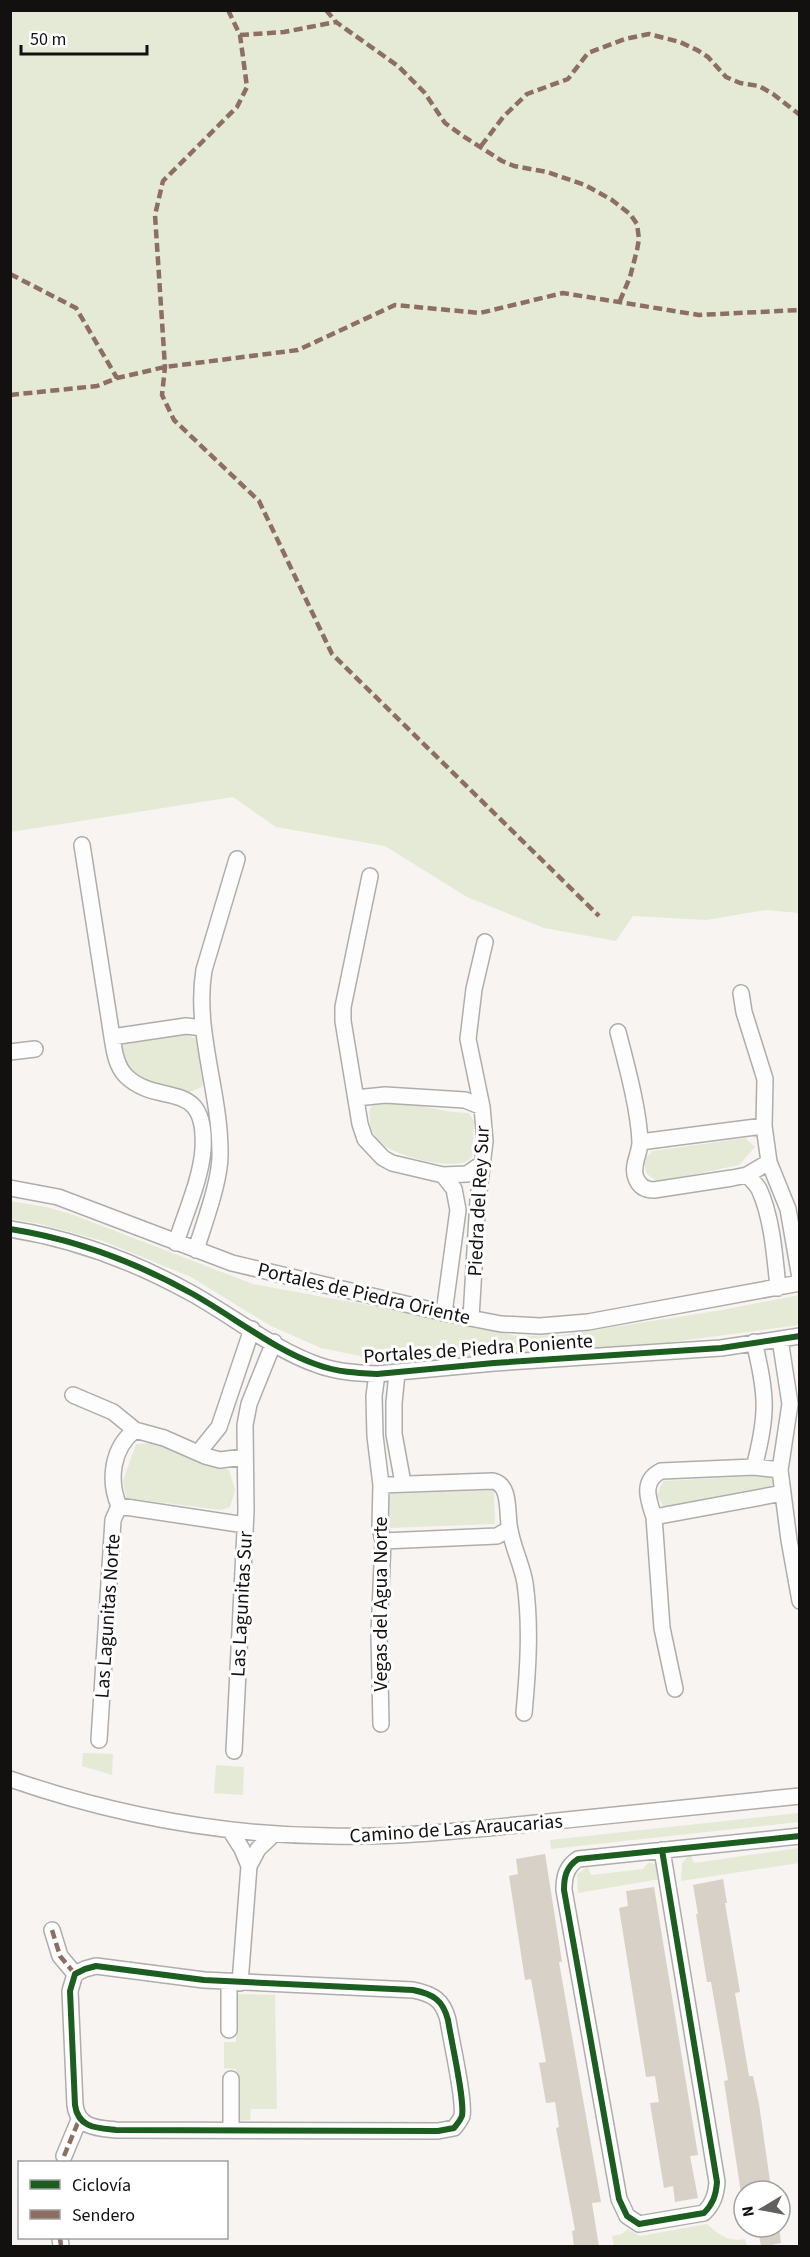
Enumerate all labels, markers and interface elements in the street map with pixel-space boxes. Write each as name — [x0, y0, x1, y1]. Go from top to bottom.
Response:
scale bar — [21, 18, 147, 56]
text: 50 m — [30, 27, 66, 52]
street label: Piedra del Rey Sur — [461, 1125, 497, 1277]
street label: Portales de Piedra Oriente — [255, 1256, 473, 1332]
street label: Portales de Piedra Poniente — [362, 1327, 594, 1371]
street label: Vegas del Agua Norte — [367, 1516, 395, 1692]
street label: Las Lagunitas Sur — [224, 1530, 260, 1678]
street label: Las Lagunitas Norte — [88, 1533, 128, 1699]
street label: Camino de Las Araucarias — [349, 1808, 564, 1850]
legend — [18, 2161, 228, 2239]
text: Ciclovía — [72, 2173, 131, 2198]
north arrow — [732, 2179, 792, 2239]
text: Sendero — [72, 2203, 135, 2228]
text: N — [736, 2204, 760, 2219]

